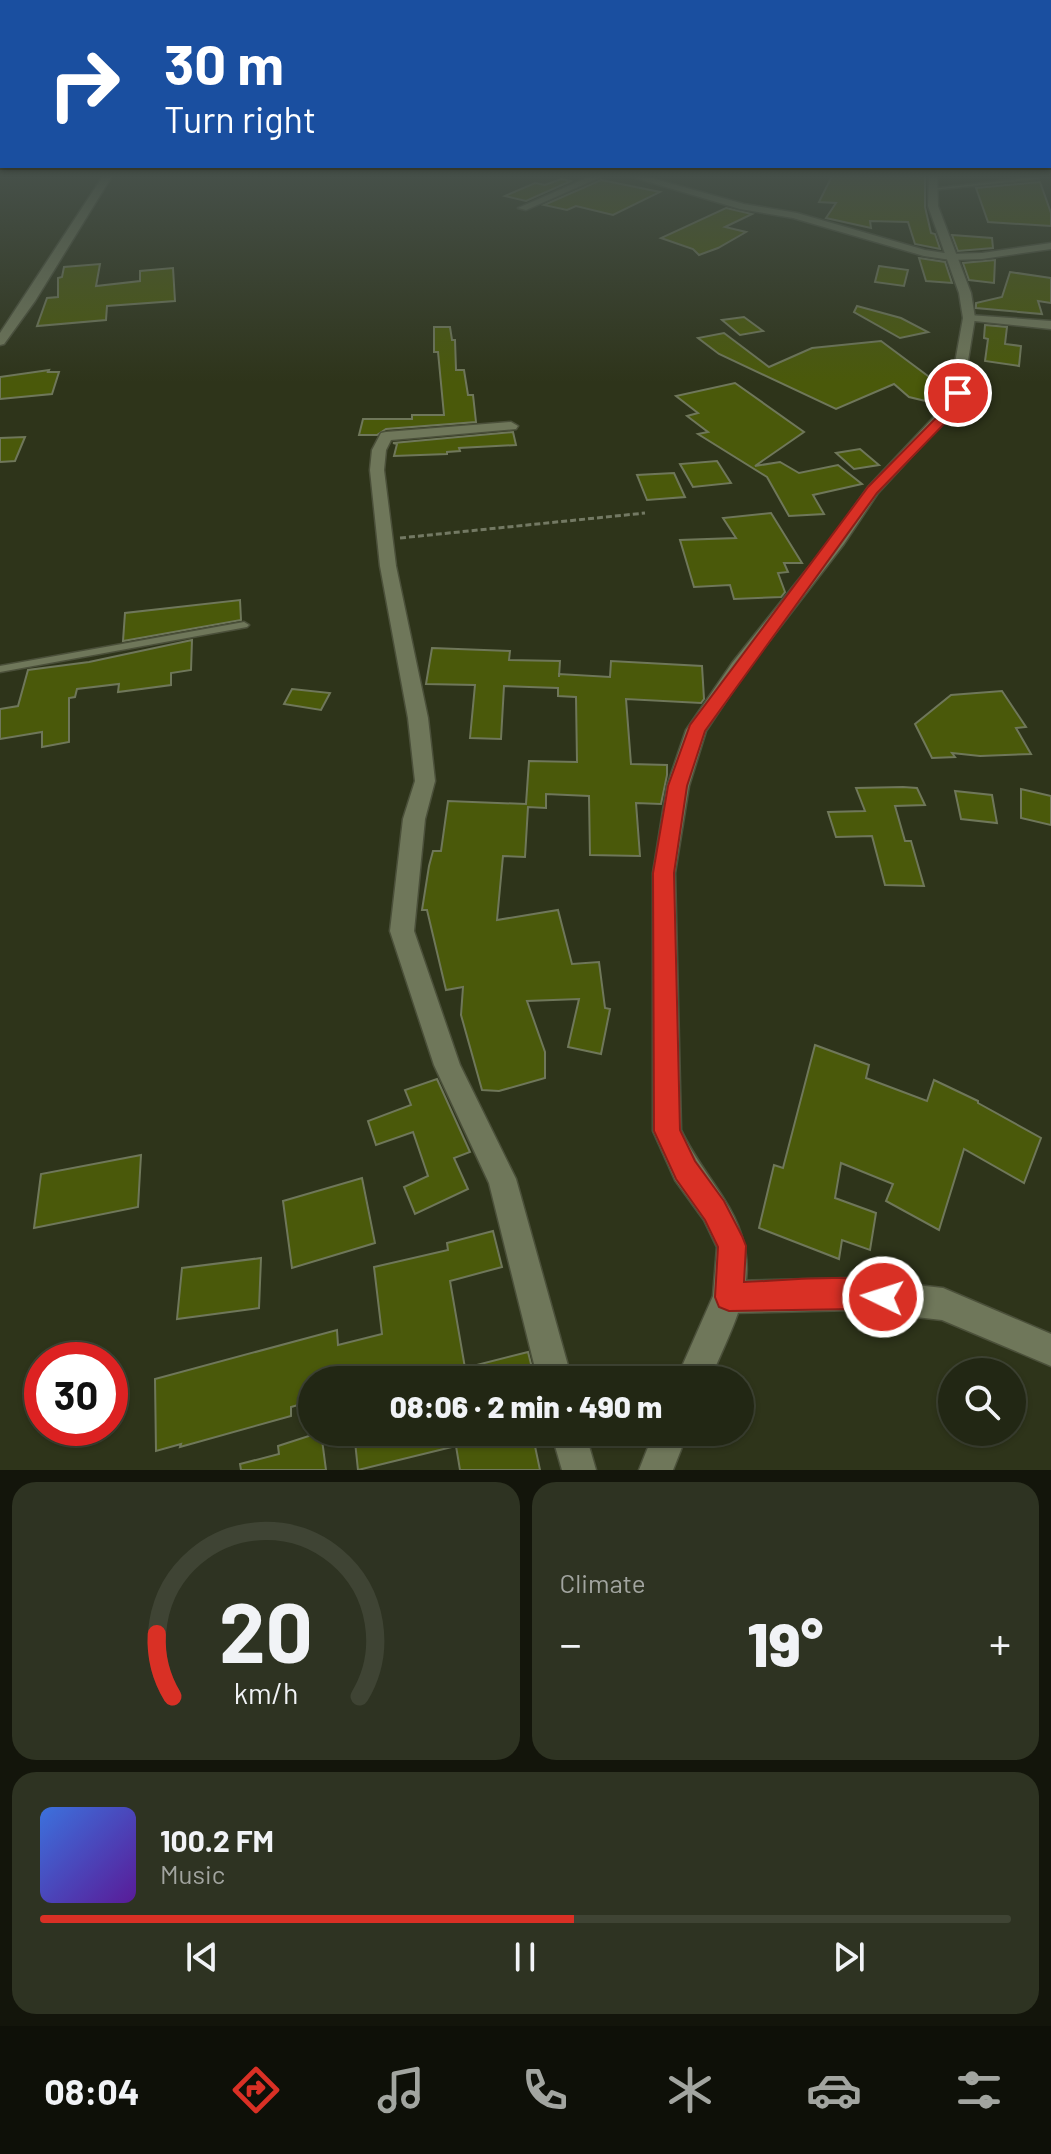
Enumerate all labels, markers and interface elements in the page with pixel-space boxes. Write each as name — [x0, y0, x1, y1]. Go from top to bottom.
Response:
text: 30 m — [164, 29, 284, 96]
icon: right — [32, 32, 136, 136]
text: Turn right — [164, 97, 316, 140]
pin — [924, 359, 992, 427]
icon: arrive — [936, 371, 980, 415]
position arrow — [841, 1255, 925, 1339]
speed limit sign: 30 — [24, 1342, 128, 1446]
map controls — [938, 1358, 1026, 1446]
button: search — [938, 1358, 1026, 1446]
text: 08:06 · 2 min · 490 m — [390, 1388, 662, 1424]
text: Climate — [560, 1567, 646, 1598]
text: 20 — [219, 1580, 313, 1680]
text: 19° — [747, 1607, 823, 1679]
text: − — [560, 1616, 582, 1669]
text: + — [989, 1616, 1011, 1669]
text: km/h — [233, 1675, 298, 1710]
text: 100.2 FM — [160, 1822, 274, 1858]
text: Music — [160, 1858, 225, 1889]
icon: previous — [180, 1935, 224, 1979]
icon: pause — [503, 1935, 547, 1979]
icon: next — [827, 1935, 871, 1979]
icon: directions — [228, 2062, 284, 2118]
icon: music — [373, 2062, 429, 2118]
icon: phone — [517, 2062, 573, 2118]
icon: climate — [662, 2062, 718, 2118]
icon: car — [806, 2062, 862, 2118]
icon: filters — [951, 2062, 1007, 2118]
text: 08:04 — [44, 2069, 140, 2112]

